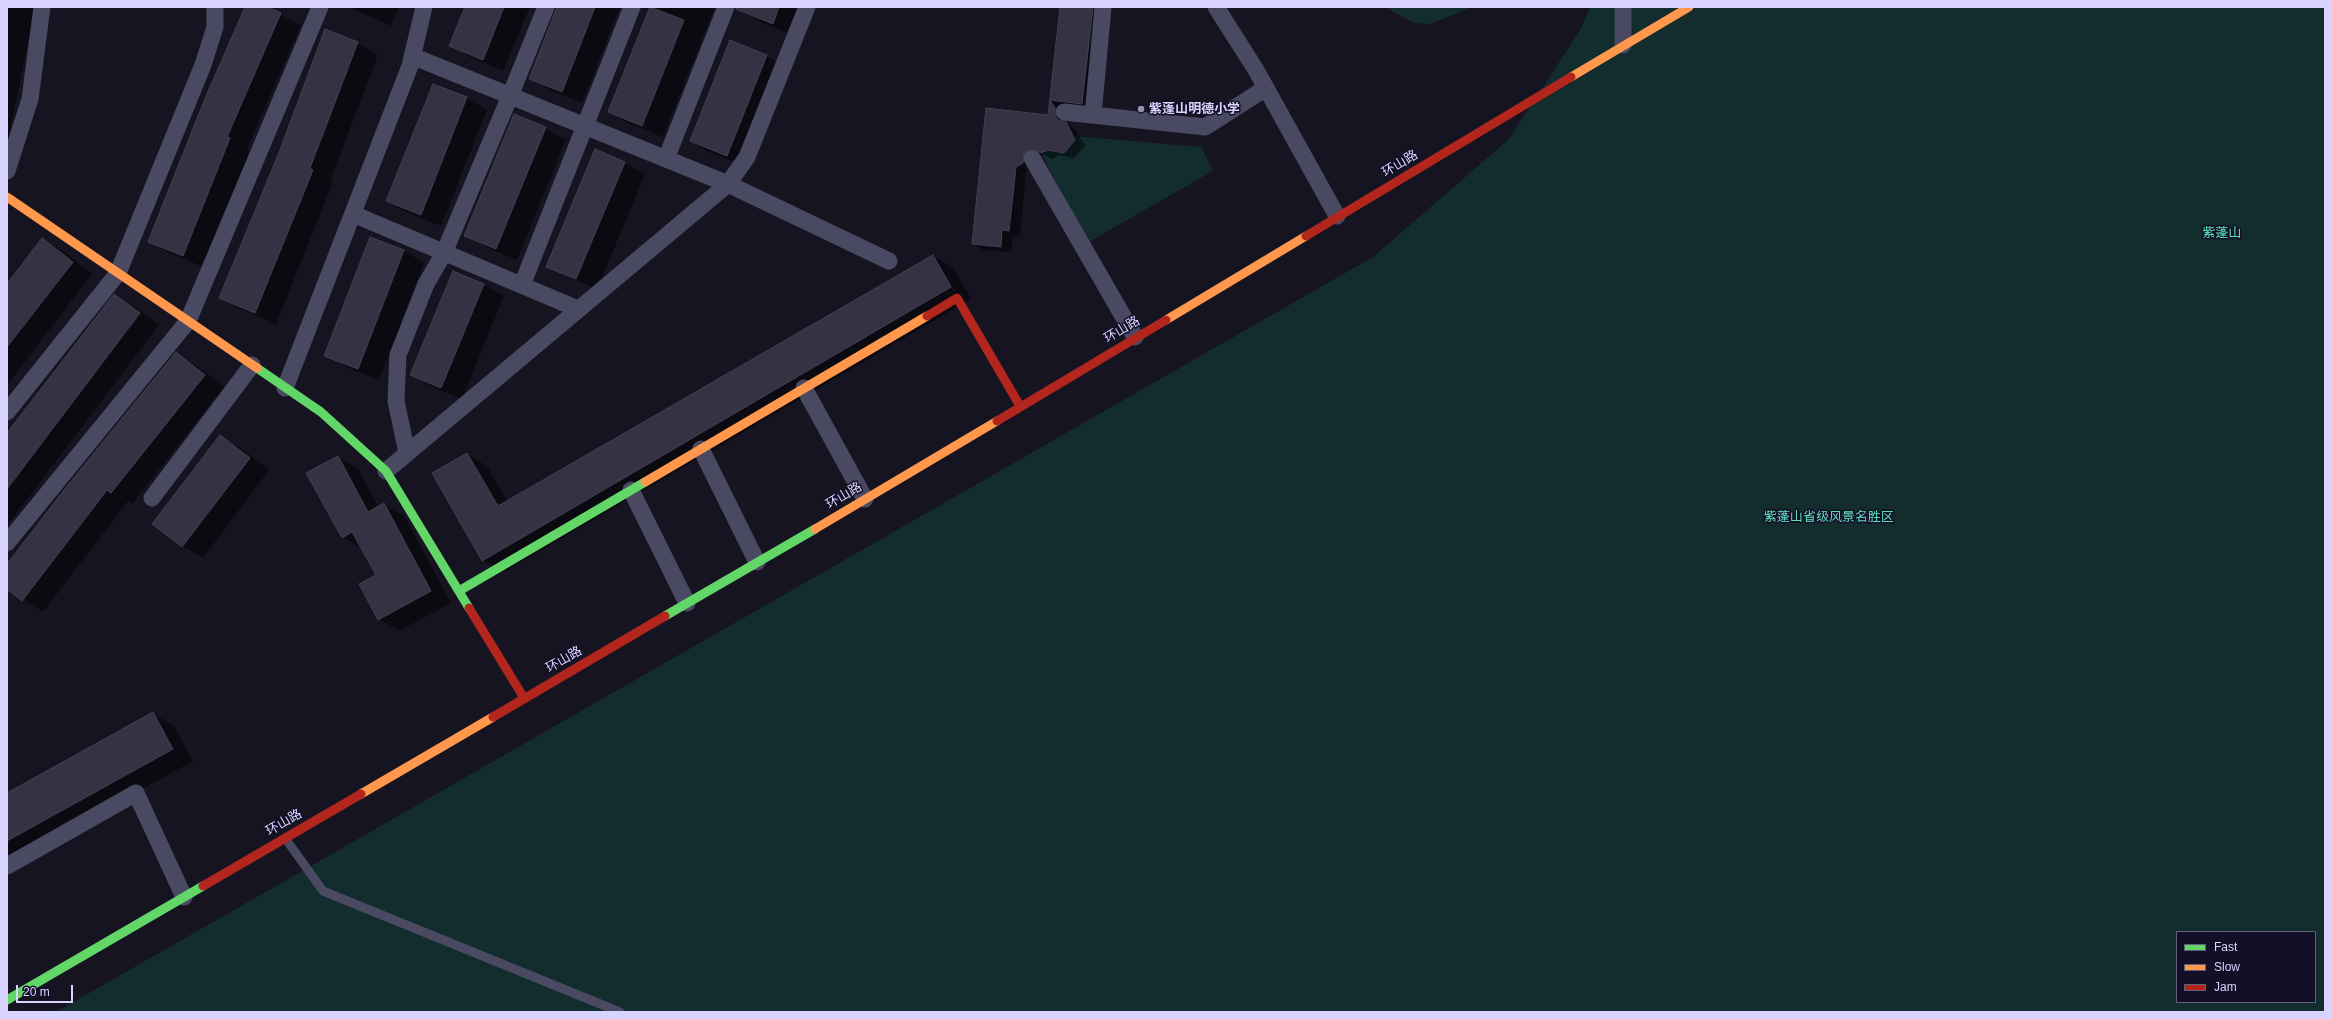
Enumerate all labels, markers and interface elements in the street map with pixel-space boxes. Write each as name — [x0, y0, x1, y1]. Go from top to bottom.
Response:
place label: 紫蓬山明德小学 — [1149, 101, 1240, 117]
marker: 紫蓬山明德小学 — [1136, 104, 1146, 114]
street label: 环山路 — [1379, 147, 1421, 181]
park label: 紫蓬山 — [2203, 225, 2241, 241]
street label: 环山路 — [1101, 313, 1143, 347]
street label: 环山路 — [823, 479, 865, 513]
park label: 紫蓬山省级风景名胜区 — [1764, 509, 1894, 525]
street label: 环山路 — [543, 643, 585, 677]
street label: 环山路 — [263, 806, 305, 840]
legend — [2176, 931, 2316, 1003]
text: Fast — [2214, 940, 2237, 954]
text: Slow — [2214, 960, 2240, 974]
scale bar — [18, 977, 75, 1003]
text: Jam — [2214, 980, 2237, 994]
text: 20 m — [23, 985, 50, 999]

